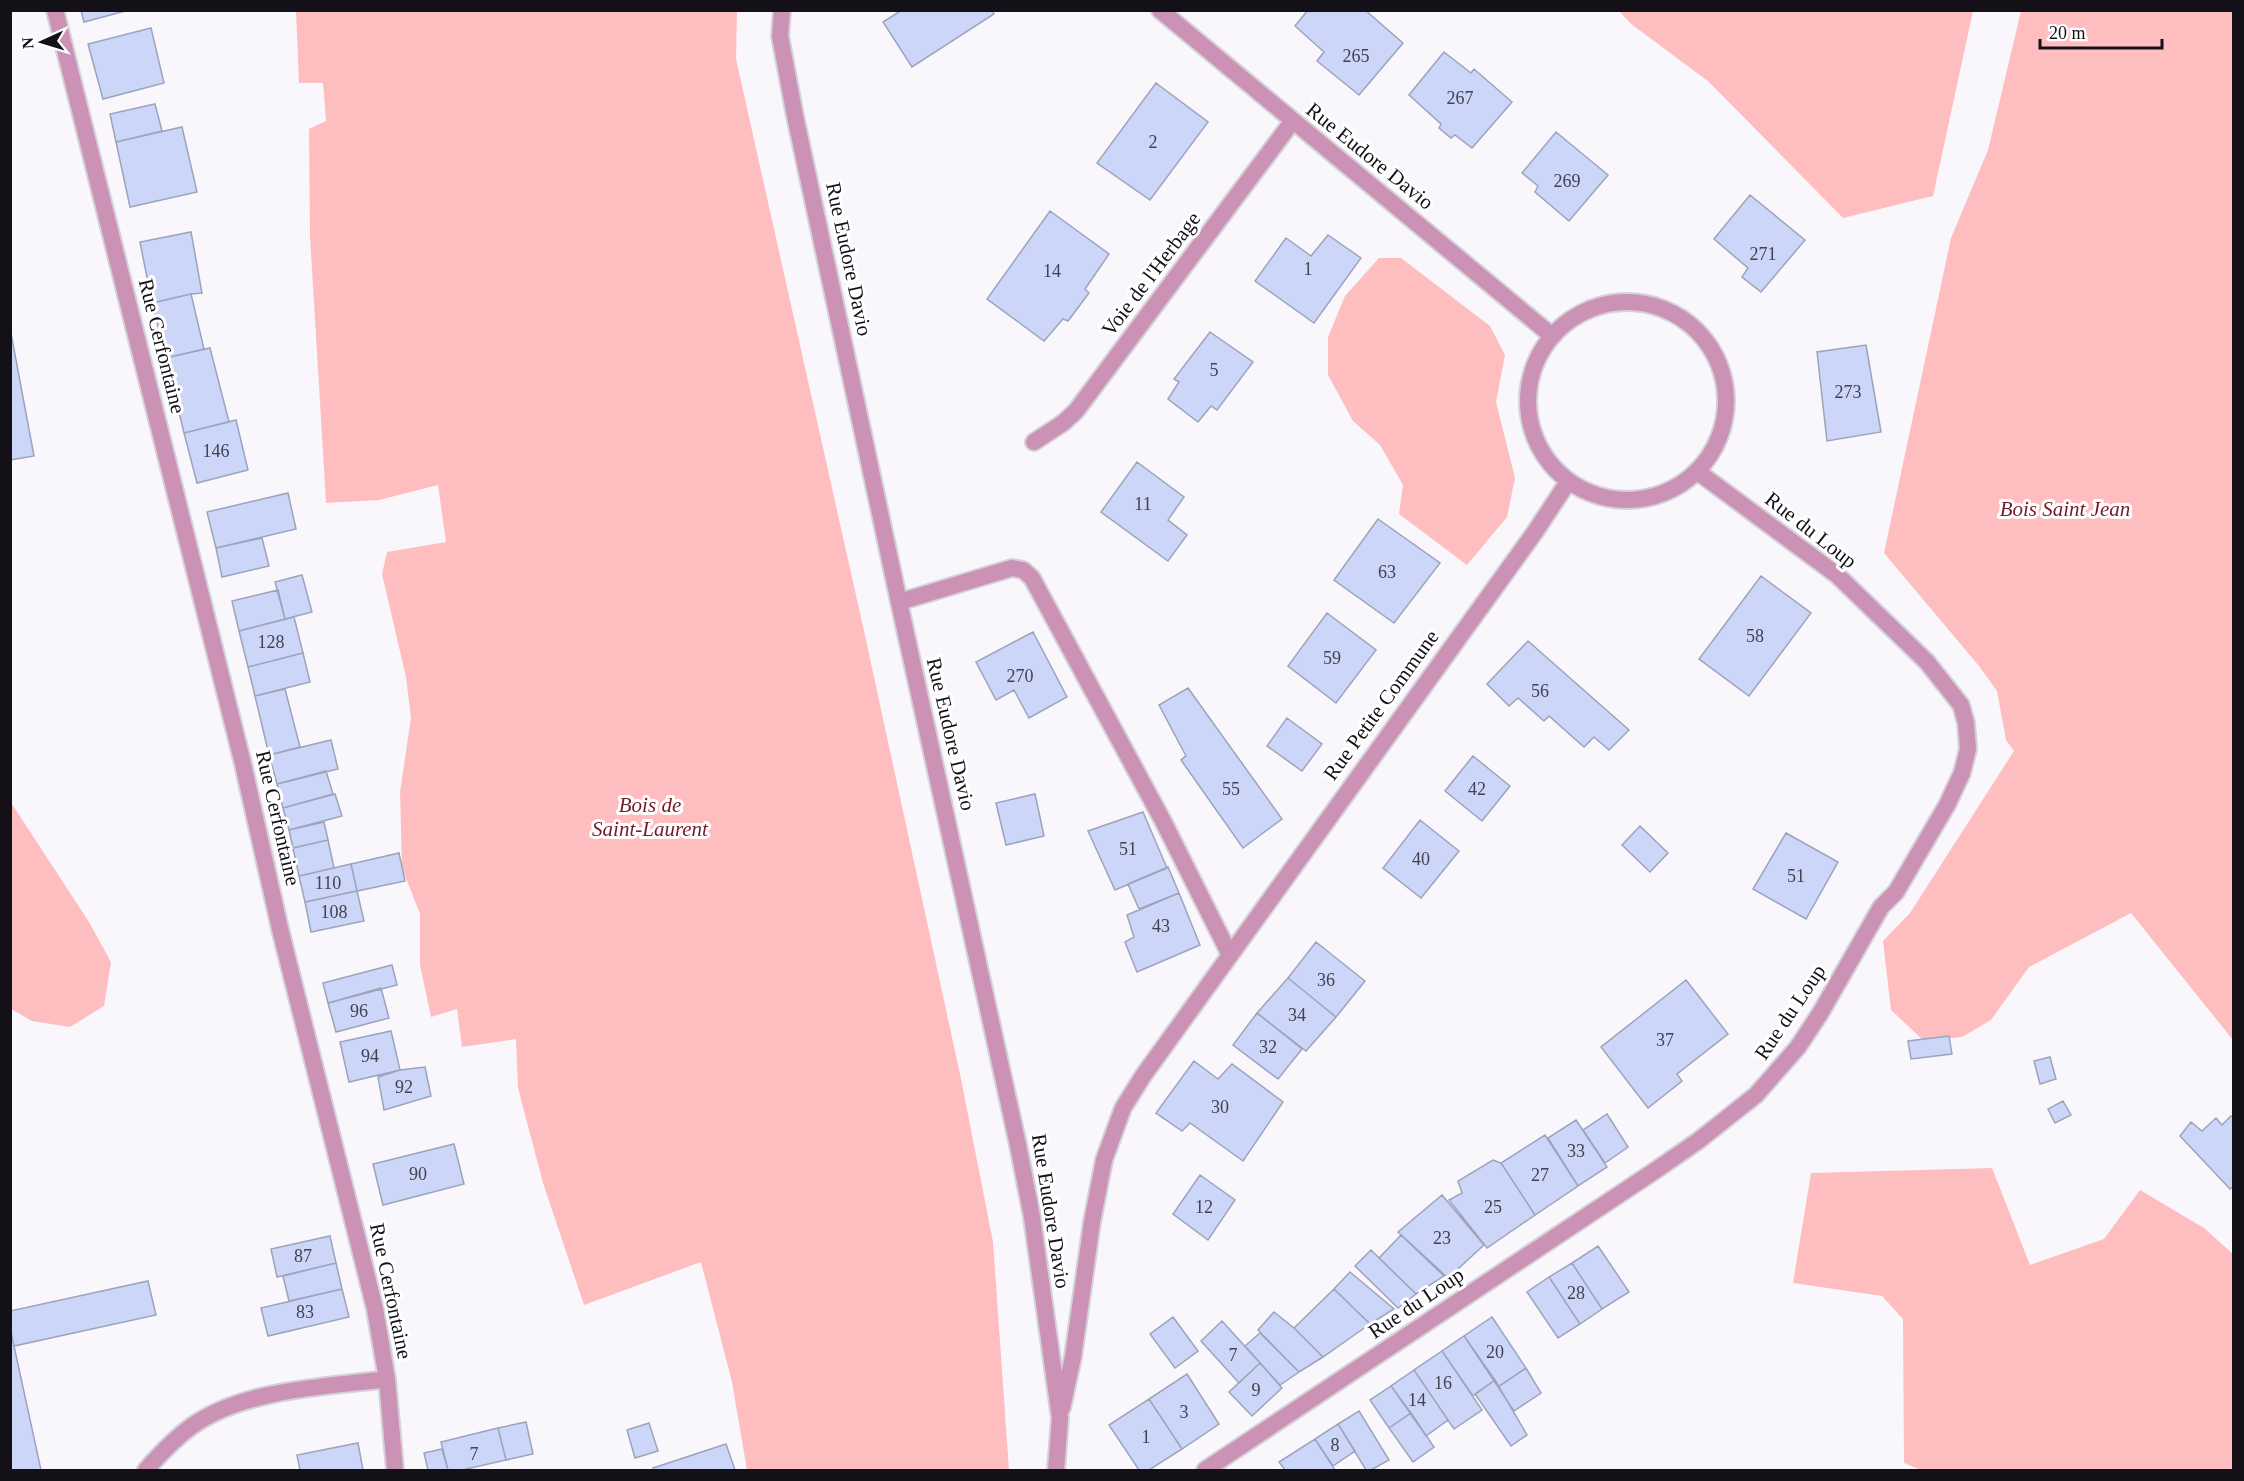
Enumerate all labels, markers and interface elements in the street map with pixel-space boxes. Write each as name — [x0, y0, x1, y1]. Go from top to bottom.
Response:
north arrow — [12, 12, 72, 72]
scale bar — [2040, 12, 2162, 50]
text: 20 m — [2049, 23, 2086, 43]
text: N — [19, 36, 36, 49]
house number: 265 — [1343, 46, 1370, 66]
house number: 267 — [1447, 88, 1474, 108]
street label: Rue Eudore Davio — [1302, 97, 1438, 215]
house number: 2 — [1149, 132, 1158, 152]
house number: 269 — [1554, 171, 1581, 191]
street label: Rue Eudore Davio — [821, 180, 877, 338]
street label: Voie de l'Herbage — [1097, 207, 1205, 341]
house number: 271 — [1750, 244, 1777, 264]
house number: 1 — [1304, 259, 1313, 279]
house number: 14 — [1043, 261, 1061, 281]
street label: Rue Cerfontaine — [134, 276, 190, 416]
house number: 5 — [1210, 360, 1219, 380]
house number: 273 — [1835, 382, 1862, 402]
house number: 146 — [203, 441, 230, 461]
street label: Rue du Loup — [1760, 487, 1862, 573]
house number: 11 — [1134, 494, 1152, 514]
park label: Bois Saint Jean — [2000, 497, 2130, 521]
house number: 63 — [1378, 562, 1396, 582]
street label: Rue Petite Commune — [1318, 625, 1444, 785]
house number: 58 — [1746, 626, 1764, 646]
house number: 128 — [258, 632, 285, 652]
house number: 59 — [1323, 648, 1341, 668]
street label: Rue Eudore Davio — [922, 655, 980, 813]
house number: 270 — [1007, 666, 1034, 686]
house number: 56 — [1531, 681, 1549, 701]
street label: Rue Cerfontaine — [251, 748, 305, 888]
house number: 55 — [1222, 779, 1240, 799]
house number: 42 — [1468, 779, 1486, 799]
park label: Bois de Saint-Laurent — [592, 793, 709, 841]
house number: 51 — [1119, 839, 1137, 859]
house number: 40 — [1412, 849, 1430, 869]
house number: 51 — [1787, 866, 1805, 886]
house number: 110 — [315, 873, 341, 893]
house number: 108 — [321, 902, 348, 922]
house number: 43 — [1152, 916, 1170, 936]
street label: Rue du Loup — [1749, 960, 1831, 1064]
house number: 36 — [1317, 970, 1335, 990]
house number: 96 — [350, 1001, 368, 1021]
house number: 34 — [1288, 1005, 1306, 1025]
house number: 37 — [1656, 1030, 1674, 1050]
house number: 32 — [1259, 1037, 1277, 1057]
house number: 94 — [361, 1046, 379, 1066]
house number: 92 — [395, 1077, 413, 1097]
house number: 30 — [1211, 1097, 1229, 1117]
street label: Rue Eudore Davio — [1027, 1132, 1075, 1290]
house number: 33 — [1567, 1141, 1585, 1161]
house number: 90 — [409, 1164, 427, 1184]
house number: 27 — [1531, 1165, 1549, 1185]
house number: 12 — [1195, 1197, 1213, 1217]
house number: 25 — [1484, 1197, 1502, 1217]
street label: Rue Cerfontaine — [365, 1221, 417, 1361]
house number: 23 — [1433, 1228, 1451, 1248]
house number: 87 — [294, 1246, 312, 1266]
street label: Rue du Loup — [1364, 1262, 1468, 1344]
house number: 28 — [1567, 1283, 1585, 1303]
house number: 83 — [296, 1302, 314, 1322]
house number: 20 — [1486, 1342, 1504, 1362]
house number: 7 — [1229, 1345, 1238, 1365]
house number: 16 — [1434, 1373, 1452, 1393]
house number: 9 — [1252, 1380, 1261, 1400]
house number: 14 — [1408, 1390, 1426, 1410]
house number: 3 — [1180, 1402, 1189, 1422]
house number: 1 — [1142, 1427, 1151, 1447]
house number: 8 — [1331, 1435, 1340, 1455]
house number: 7 — [470, 1444, 479, 1464]

